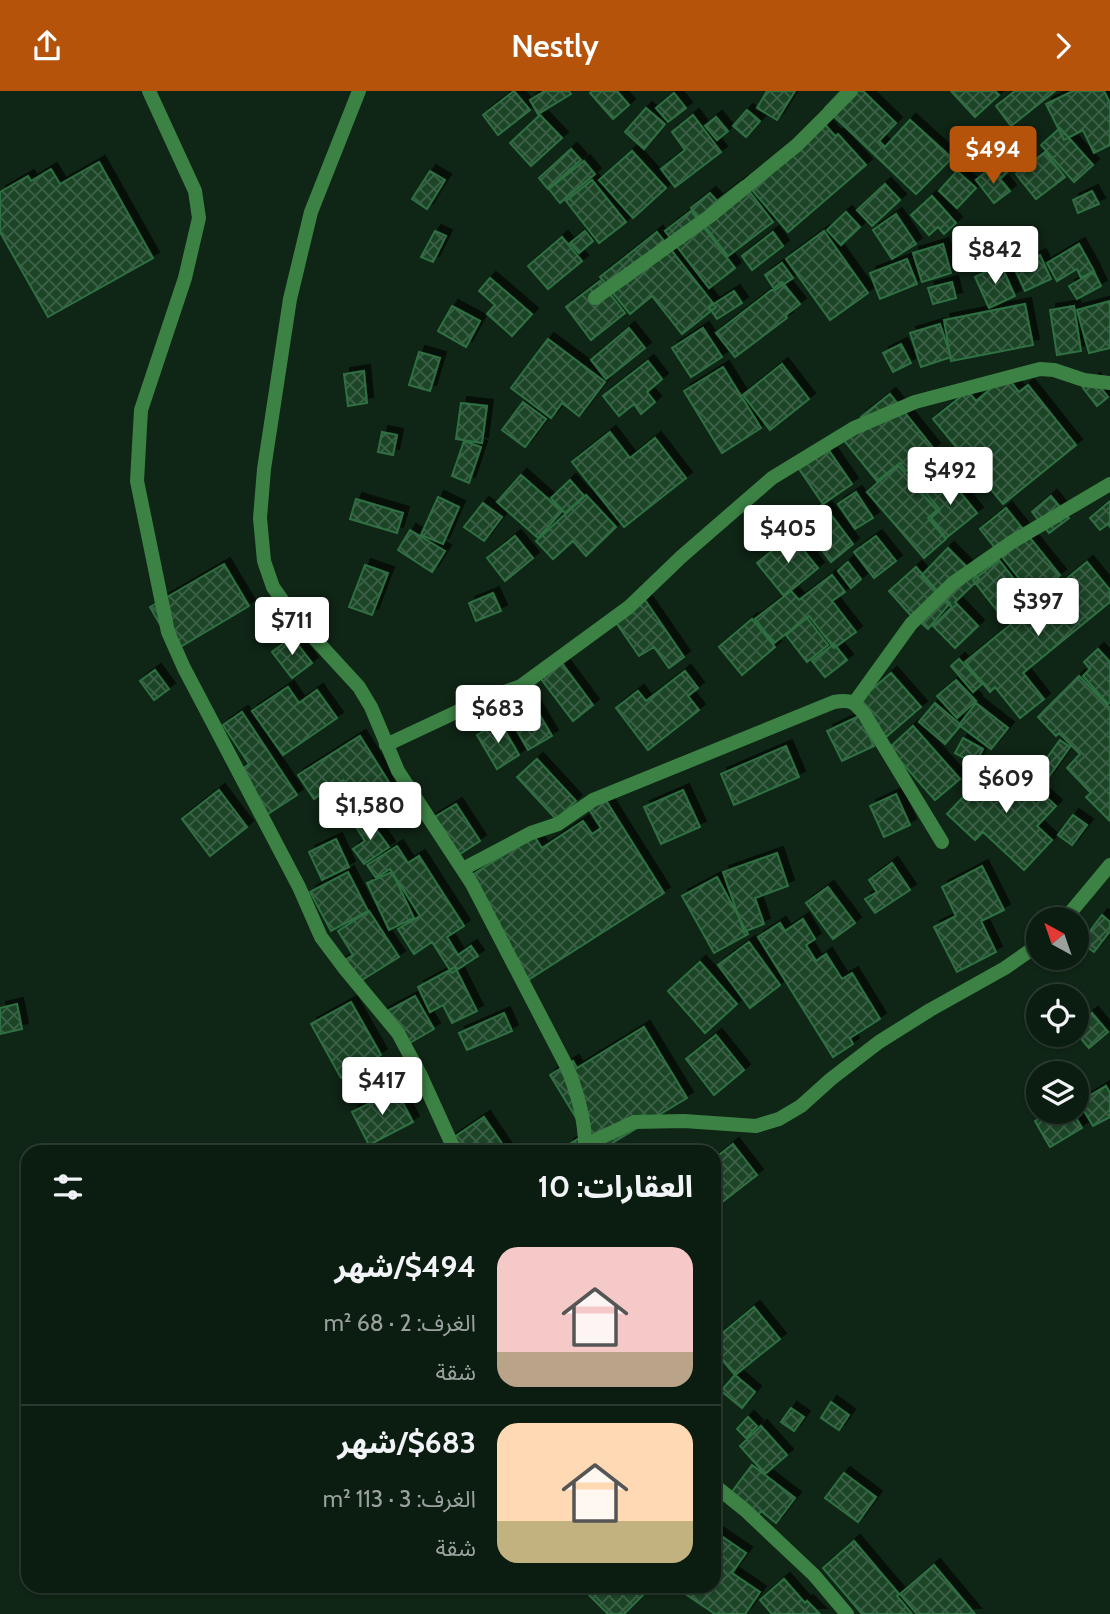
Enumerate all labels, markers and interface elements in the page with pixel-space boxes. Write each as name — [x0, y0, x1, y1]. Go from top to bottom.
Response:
text: Nestly — [511, 26, 599, 65]
icon: share — [28, 27, 66, 65]
icon: forward — [1044, 27, 1082, 65]
pin: $494 — [952, 127, 1034, 186]
text: $494 — [966, 135, 1020, 163]
pin: $842 — [954, 227, 1036, 286]
text: $842 — [968, 235, 1022, 263]
pin: $492 — [909, 447, 991, 507]
text: $492 — [924, 456, 976, 484]
pin: $405 — [747, 505, 829, 565]
text: $405 — [760, 514, 816, 542]
pin: $397 — [997, 579, 1079, 638]
text: $397 — [1013, 587, 1063, 615]
pin: $711 — [251, 597, 333, 657]
text: $711 — [271, 606, 313, 634]
pin: $683 — [457, 685, 539, 745]
text: $683 — [472, 694, 524, 722]
pin: $609 — [965, 755, 1047, 815]
text: $609 — [978, 764, 1034, 792]
pin: $1,580 — [313, 783, 427, 842]
text: $1,580 — [335, 791, 405, 819]
north arrow — [1026, 907, 1088, 969]
map controls — [1026, 907, 1089, 1124]
button: locate — [1026, 984, 1089, 1047]
pin: $417 — [341, 1058, 423, 1117]
button: layers — [1026, 1061, 1089, 1124]
text: $417 — [358, 1066, 406, 1094]
icon: filters — [49, 1168, 87, 1206]
text: العقارات: 10 — [538, 1168, 693, 1205]
text: $494/شهر — [335, 1248, 476, 1285]
icon: home — [553, 1275, 637, 1359]
text: الغرف: 2 · 68 m² — [324, 1309, 476, 1337]
text: شقة — [435, 1358, 476, 1386]
text: $683/شهر — [338, 1424, 476, 1461]
icon: home — [553, 1451, 637, 1535]
text: الغرف: 3 · 113 m² — [323, 1485, 476, 1513]
text: شقة — [435, 1534, 476, 1562]

